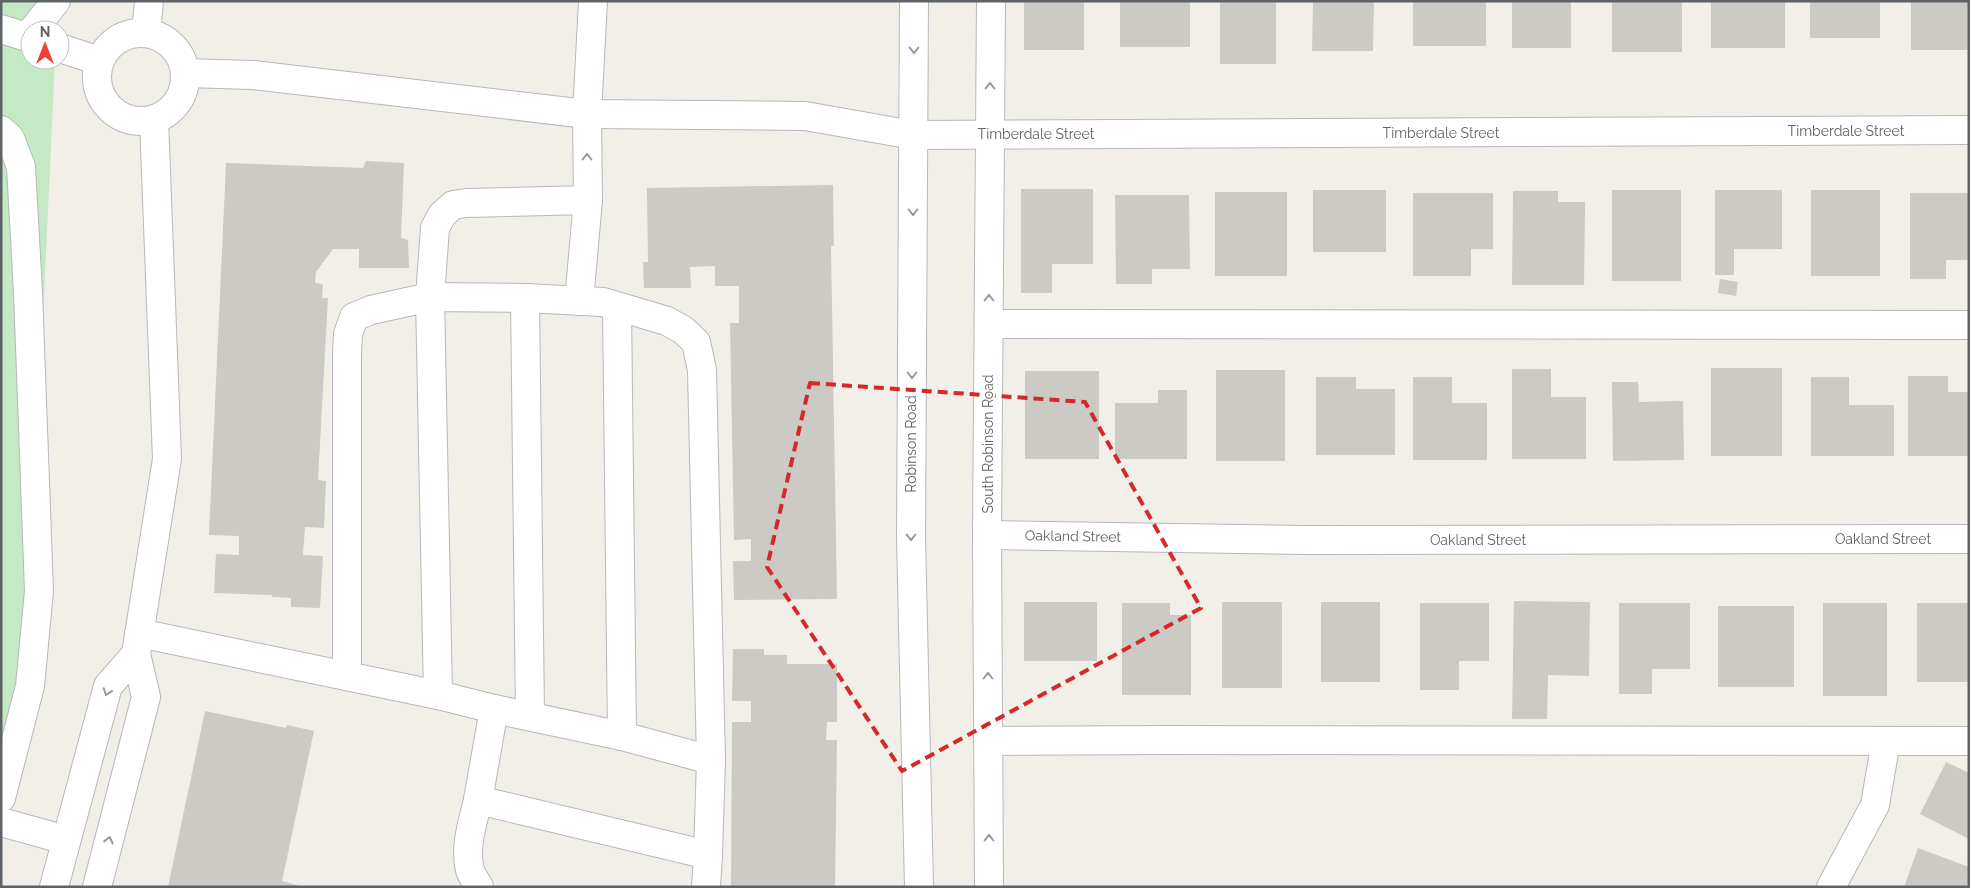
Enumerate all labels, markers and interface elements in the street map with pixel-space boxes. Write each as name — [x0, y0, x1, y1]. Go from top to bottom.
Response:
north arrow — [20, 20, 70, 70]
text: N — [40, 24, 50, 40]
one-way arrow — [909, 46, 919, 54]
one-way arrow — [985, 82, 995, 90]
street label: Timberdale Street — [1788, 123, 1905, 139]
street label: Timberdale Street — [1383, 125, 1500, 141]
street label: Timberdale Street — [978, 126, 1095, 142]
one-way arrow — [582, 153, 592, 160]
one-way arrow — [908, 209, 918, 217]
one-way arrow — [984, 293, 994, 301]
one-way arrow — [907, 372, 917, 379]
street label: South Robinson Road — [980, 374, 996, 514]
street label: Robinson Road — [903, 395, 919, 493]
street label: Oakland Street — [1025, 527, 1122, 545]
street label: Oakland Street — [1835, 531, 1931, 547]
street label: Oakland Street — [1430, 532, 1526, 548]
one-way arrow — [906, 534, 916, 542]
one-way arrow — [983, 671, 993, 679]
one-way arrow — [103, 687, 113, 696]
one-way arrow — [984, 834, 994, 842]
one-way arrow — [104, 836, 114, 844]

